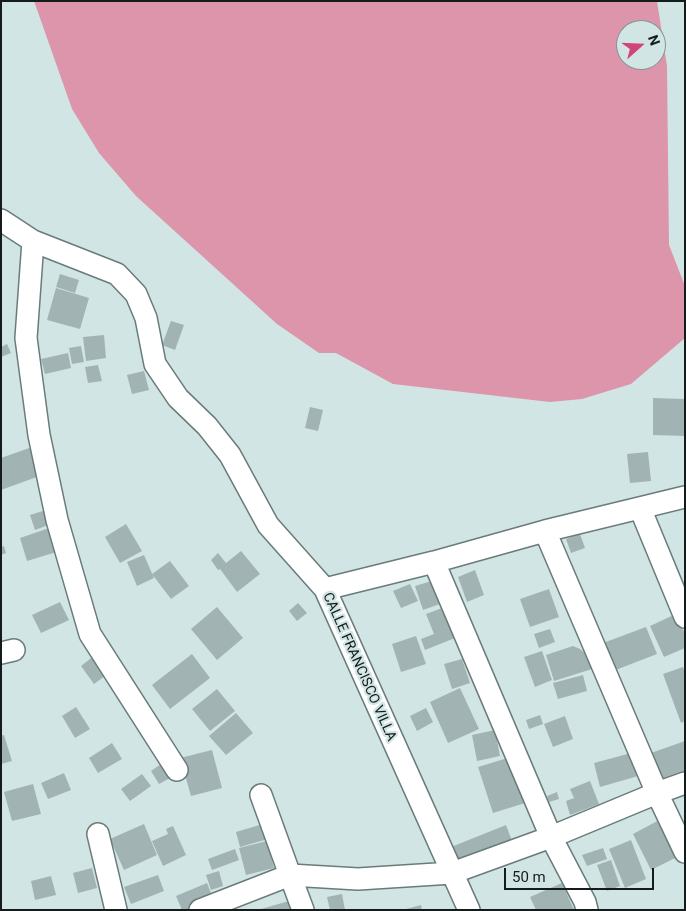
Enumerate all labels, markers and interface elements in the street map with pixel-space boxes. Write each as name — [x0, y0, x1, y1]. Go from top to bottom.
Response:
north arrow — [616, 20, 666, 70]
text: N — [645, 33, 663, 48]
street label: CALLE FRANCISCO VILLA — [319, 590, 399, 744]
scale bar — [506, 858, 656, 890]
text: 50 m — [512, 868, 546, 886]

